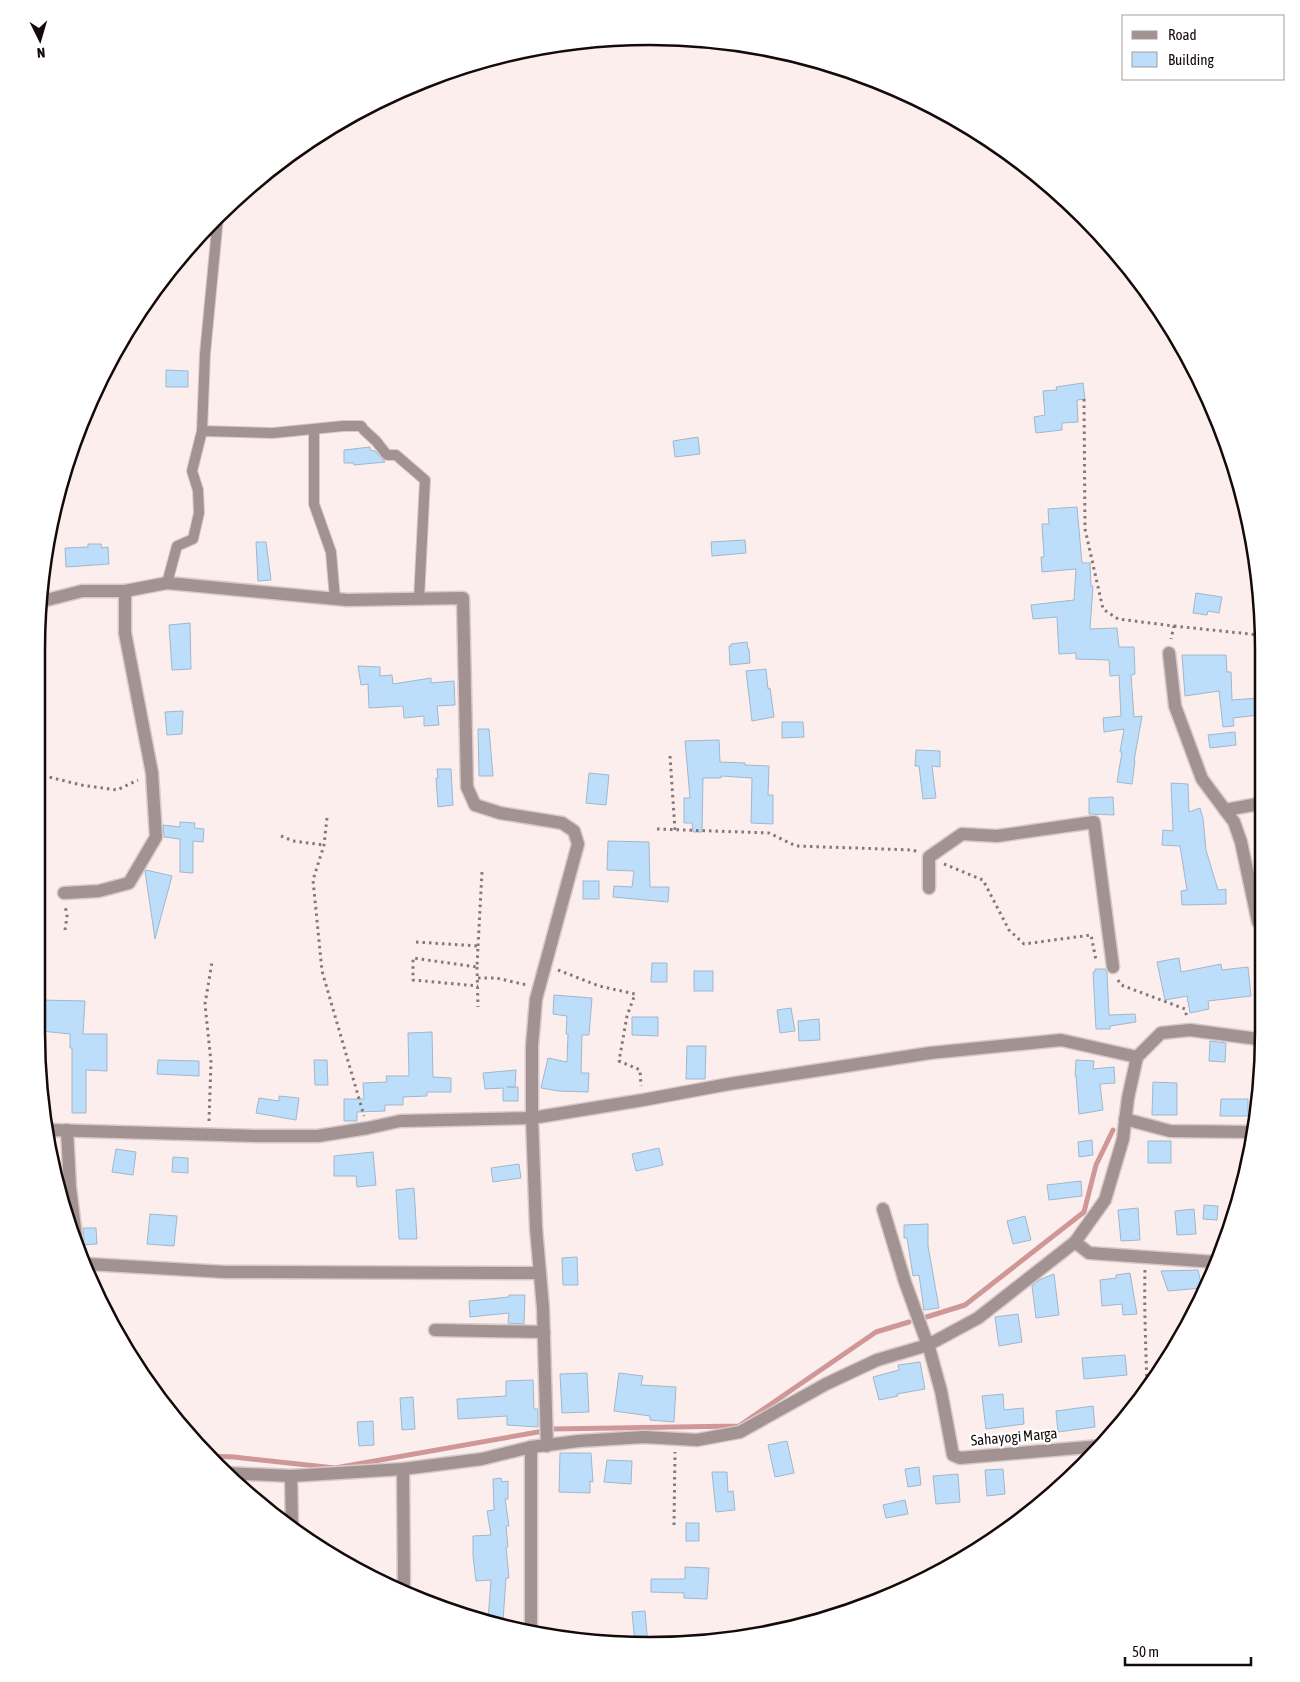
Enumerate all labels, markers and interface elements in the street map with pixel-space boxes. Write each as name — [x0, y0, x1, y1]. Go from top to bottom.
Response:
north arrow — [15, 15, 65, 65]
legend — [1122, 15, 1285, 80]
text: Road — [1168, 26, 1197, 43]
text: N — [36, 45, 46, 61]
text: Building — [1168, 51, 1214, 68]
street label: Sahayogi Marga — [970, 1424, 1058, 1449]
scale bar — [1125, 1634, 1251, 1666]
text: 50 m — [1132, 1643, 1159, 1660]

